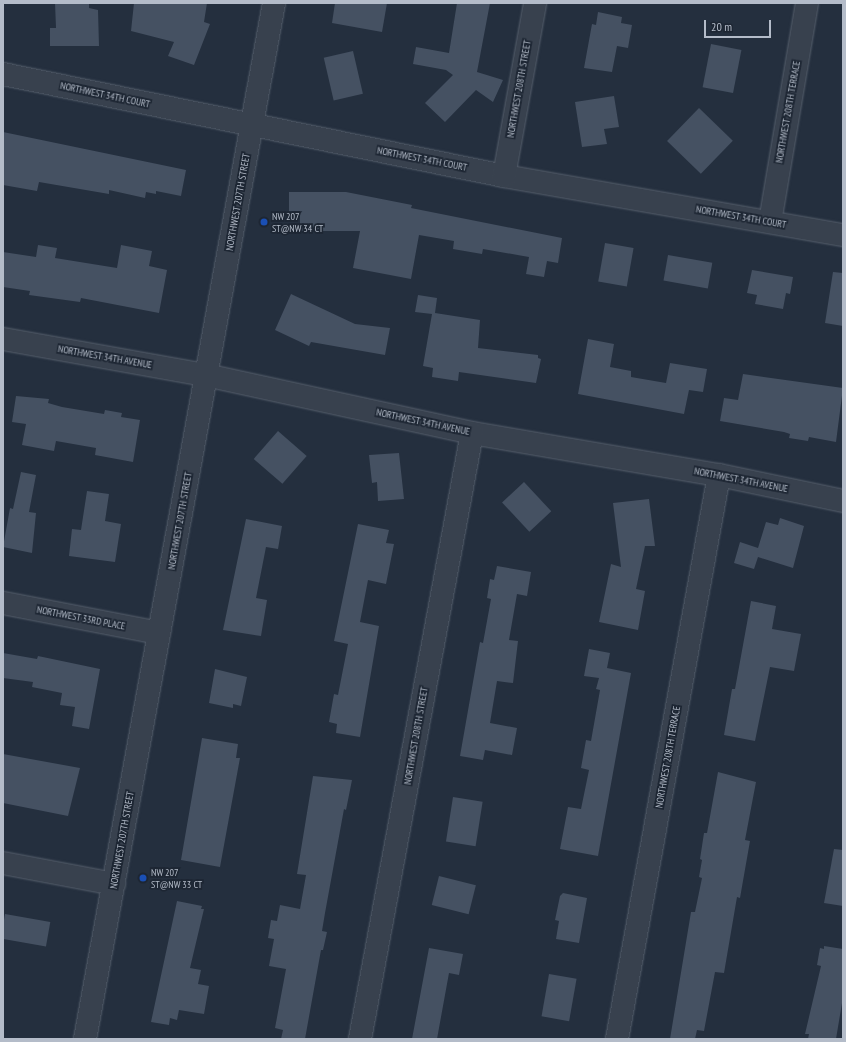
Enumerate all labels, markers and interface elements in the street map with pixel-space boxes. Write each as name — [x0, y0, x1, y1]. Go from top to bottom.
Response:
scale bar — [706, 12, 773, 38]
text: 20 m — [711, 19, 732, 34]
street label: NORTHWEST 208TH STREET — [504, 39, 534, 139]
street label: NORTHWEST 208TH TERRACE — [773, 60, 803, 164]
street label: NORTHWEST 34TH COURT — [59, 80, 151, 110]
street label: NORTHWEST 34TH COURT — [376, 144, 468, 174]
street label: NORTHWEST 207TH STREET — [223, 152, 253, 252]
street label: NORTHWEST 34TH COURT — [695, 203, 787, 231]
place label: NW 207 ST@NW 34 CT — [272, 210, 323, 234]
marker: NW 207 ST@NW 34 CT — [259, 217, 269, 227]
street label: NORTHWEST 34TH AVENUE — [57, 343, 153, 371]
street label: NORTHWEST 34TH AVENUE — [375, 406, 471, 438]
street label: NORTHWEST 34TH AVENUE — [693, 465, 789, 495]
street label: NORTHWEST 207TH STREET — [165, 471, 195, 571]
street label: NORTHWEST 33RD PLACE — [36, 604, 126, 632]
street label: NORTHWEST 208TH STREET — [401, 686, 431, 786]
street label: NORTHWEST 208TH TERRACE — [653, 705, 683, 809]
street label: NORTHWEST 207TH STREET — [107, 790, 137, 890]
place label: NW 207 ST@NW 33 CT — [151, 866, 202, 890]
marker: NW 207 ST@NW 33 CT — [138, 873, 148, 883]

